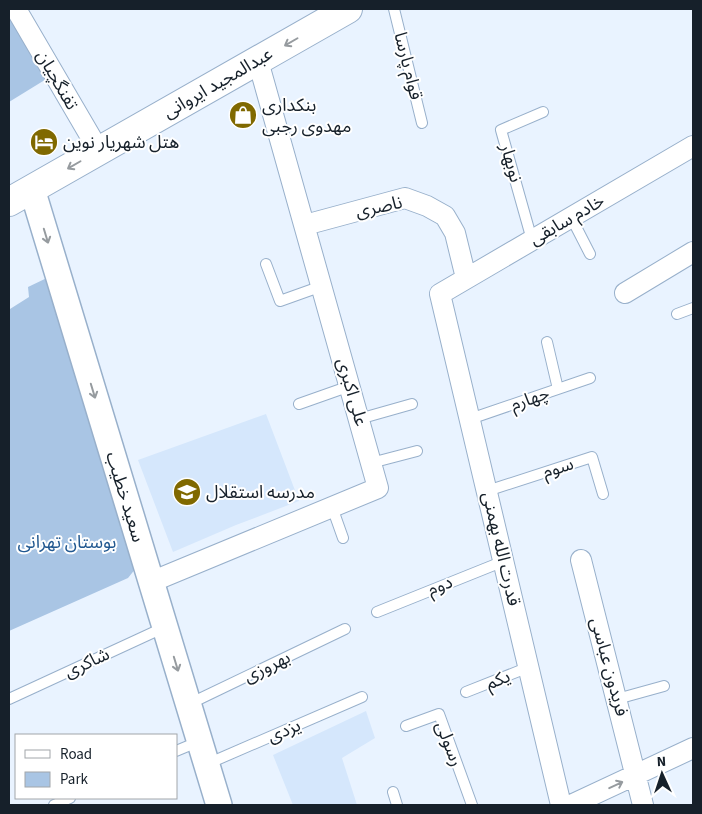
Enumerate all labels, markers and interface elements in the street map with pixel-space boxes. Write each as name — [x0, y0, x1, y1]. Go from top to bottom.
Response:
street label: قوام پارسا — [387, 29, 428, 103]
one-way arrow — [284, 37, 298, 47]
street label: عبدالمجید ایروانی — [159, 41, 277, 125]
street label: تفنگچیان — [30, 45, 84, 115]
place label: بنکداری مهدوی رجبی — [262, 93, 351, 139]
shop icon: بنکداری مهدوی رجبی — [228, 100, 258, 130]
hotel icon: هتل شهریار نوین — [29, 127, 59, 157]
place label: هتل شهریار نوین — [63, 130, 179, 155]
street label: نوبهار — [493, 140, 528, 185]
one-way arrow — [67, 161, 81, 171]
street label: خادم سابقی — [525, 188, 610, 252]
street label: ناصری — [353, 190, 405, 224]
one-way arrow — [42, 228, 51, 243]
street label: علی اکبری — [330, 355, 374, 429]
street label: چهارم — [507, 381, 553, 418]
one-way arrow — [89, 383, 99, 399]
street label: سعید خطیب — [99, 449, 151, 545]
street label: سوم — [539, 451, 577, 486]
school or university icon: مدرسه استقلال — [172, 477, 202, 507]
place label: مدرسه استقلال — [206, 480, 315, 505]
street label: قدرت الله بهمنی — [476, 490, 526, 608]
park label: بوستان تهرانی — [18, 530, 116, 555]
street label: دوم — [424, 570, 457, 603]
street label: فریدون عباسی — [584, 615, 634, 719]
street label: شاکری — [60, 642, 114, 684]
street label: بهروزی — [239, 645, 295, 689]
one-way arrow — [172, 656, 182, 672]
street label: یکم — [482, 664, 514, 696]
street label: یزدی — [263, 713, 305, 749]
street label: رسولی — [429, 718, 469, 770]
legend — [15, 734, 178, 799]
text: Road — [60, 744, 92, 765]
north arrow — [637, 749, 687, 799]
text: N — [656, 752, 667, 772]
text: Park — [60, 769, 89, 790]
one-way arrow — [608, 779, 623, 789]

